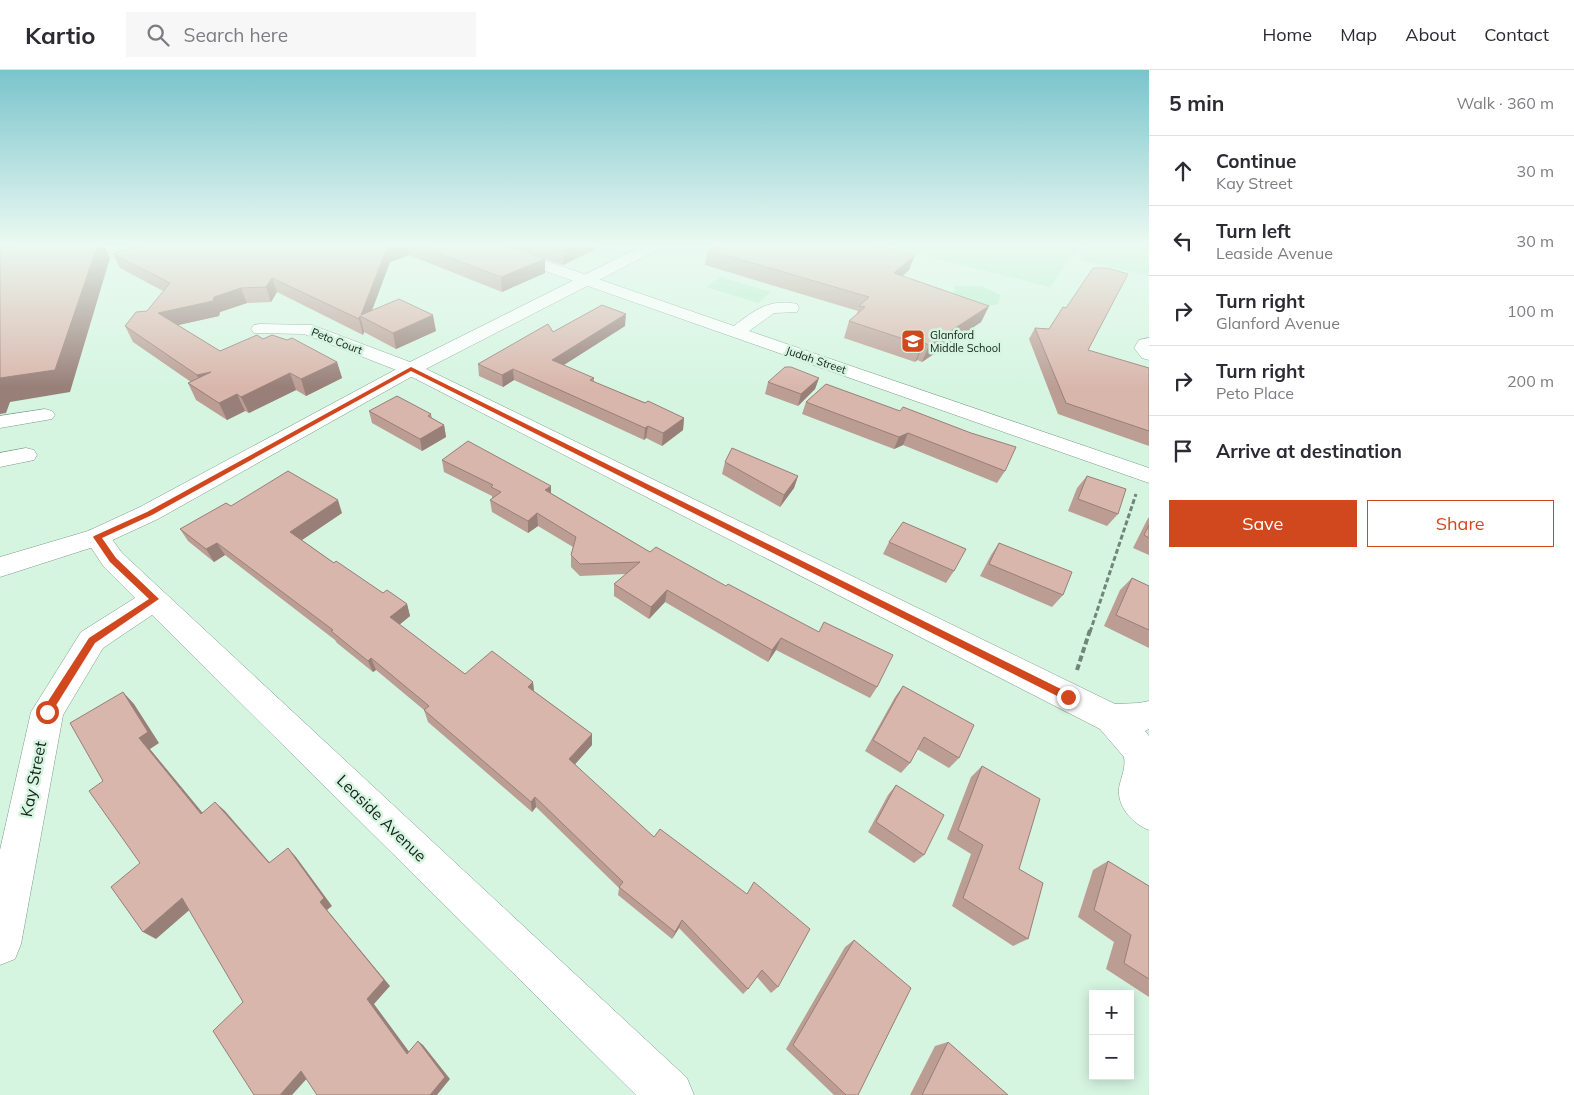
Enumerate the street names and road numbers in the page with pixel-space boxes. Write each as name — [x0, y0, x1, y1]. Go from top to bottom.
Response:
street label: Peto Court — [309, 325, 365, 357]
street label: Judah Street — [784, 343, 848, 377]
street label: Kay Street — [16, 739, 50, 819]
street label: Leaside Avenue — [333, 770, 431, 866]

